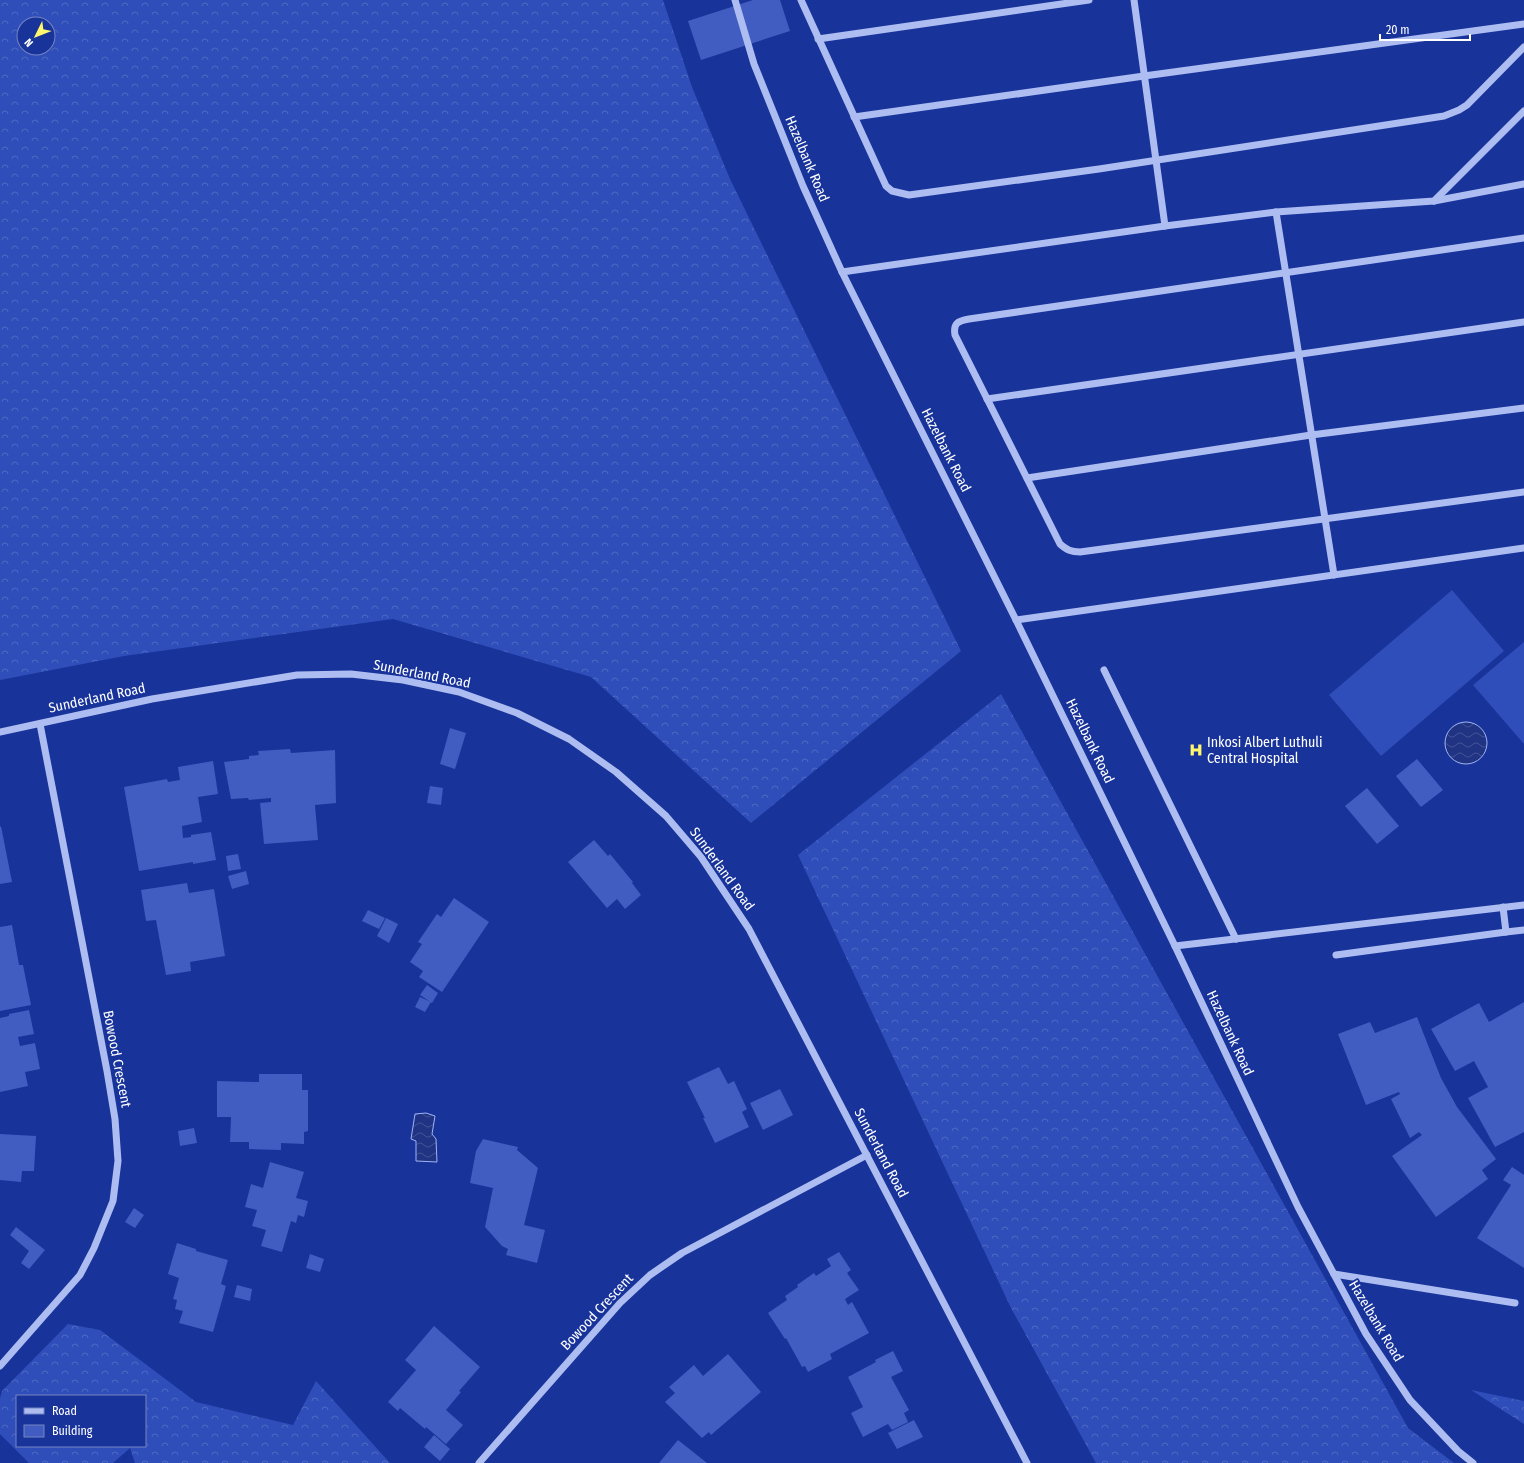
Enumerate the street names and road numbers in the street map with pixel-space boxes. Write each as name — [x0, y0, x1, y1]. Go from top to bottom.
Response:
street label: Hazelbank Road — [781, 113, 833, 205]
street label: Hazelbank Road — [918, 405, 974, 495]
street label: Sunderland Road — [372, 656, 472, 692]
street label: Sunderland Road — [47, 679, 147, 717]
street label: Hazelbank Road — [1062, 696, 1118, 786]
street label: Sunderland Road — [686, 824, 758, 914]
street label: Hazelbank Road — [1203, 988, 1257, 1078]
street label: Bowood Crescent — [99, 1009, 135, 1109]
street label: Sunderland Road — [850, 1105, 912, 1201]
street label: Bowood Crescent — [557, 1270, 637, 1354]
street label: Hazelbank Road — [1345, 1277, 1407, 1365]

